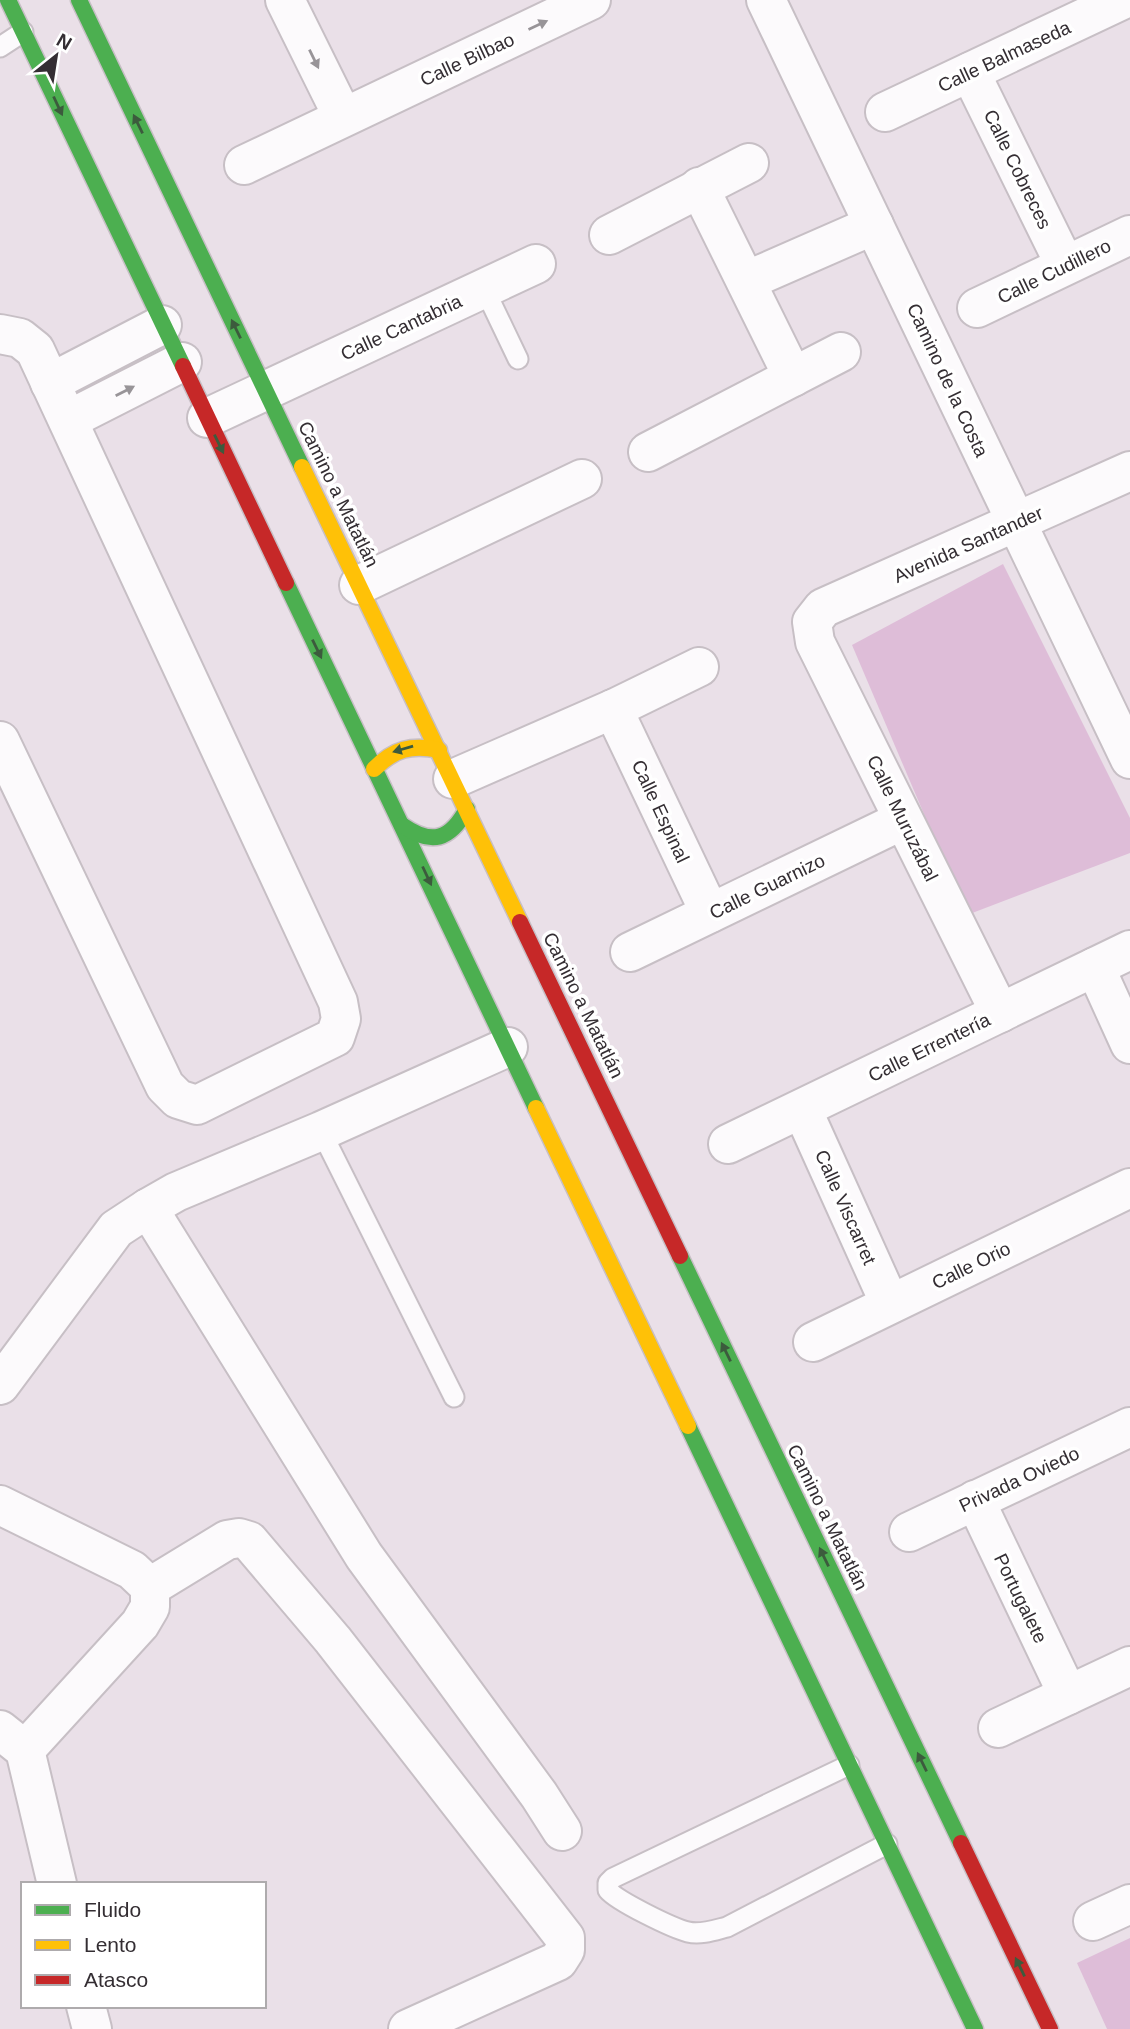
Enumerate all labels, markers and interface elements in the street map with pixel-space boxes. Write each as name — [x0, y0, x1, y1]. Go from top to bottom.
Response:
street label: Calle Balmaseda — [935, 16, 1074, 96]
one-way arrow — [528, 19, 548, 31]
north arrow — [21, 21, 91, 91]
text: N — [53, 29, 75, 54]
street label: Calle Bilbao — [417, 29, 518, 90]
one-way arrow — [308, 49, 319, 69]
one-way arrow — [52, 96, 64, 116]
street label: Calle Cobreces — [980, 106, 1055, 232]
one-way arrow — [133, 113, 144, 134]
street label: Calle Cudillero — [994, 235, 1114, 308]
street label: Calle Cantabria — [337, 290, 465, 365]
street label: Camino de la Costa — [903, 300, 993, 461]
one-way arrow — [231, 319, 242, 339]
one-way arrow — [115, 386, 135, 397]
street label: Camino a Matatlán — [294, 418, 383, 570]
one-way arrow — [213, 434, 225, 454]
street label: Avenida Santander — [890, 502, 1047, 587]
one-way arrow — [311, 639, 323, 659]
one-way arrow — [393, 745, 414, 755]
street label: Calle Muruzábal — [863, 752, 942, 885]
street label: Calle Espinal — [628, 757, 693, 866]
street label: Calle Guarnizo — [706, 849, 828, 923]
one-way arrow — [421, 866, 432, 886]
street label: Camino a Matatlán — [539, 929, 628, 1081]
street label: Calle Errentería — [865, 1009, 994, 1086]
street label: Calle Viscarret — [811, 1147, 880, 1268]
street label: Calle Orio — [929, 1237, 1014, 1293]
one-way arrow — [720, 1342, 732, 1362]
street label: Camino a Matatlán — [783, 1441, 872, 1593]
street label: Privada Oviedo — [956, 1442, 1083, 1516]
one-way arrow — [818, 1547, 830, 1567]
street label: Portugalete — [990, 1550, 1051, 1646]
one-way arrow — [917, 1752, 928, 1772]
legend — [21, 1882, 266, 2008]
text: Fluido — [84, 1898, 141, 1921]
text: Lento — [84, 1933, 137, 1956]
one-way arrow — [1015, 1957, 1026, 1977]
text: Atasco — [84, 1968, 148, 1991]

